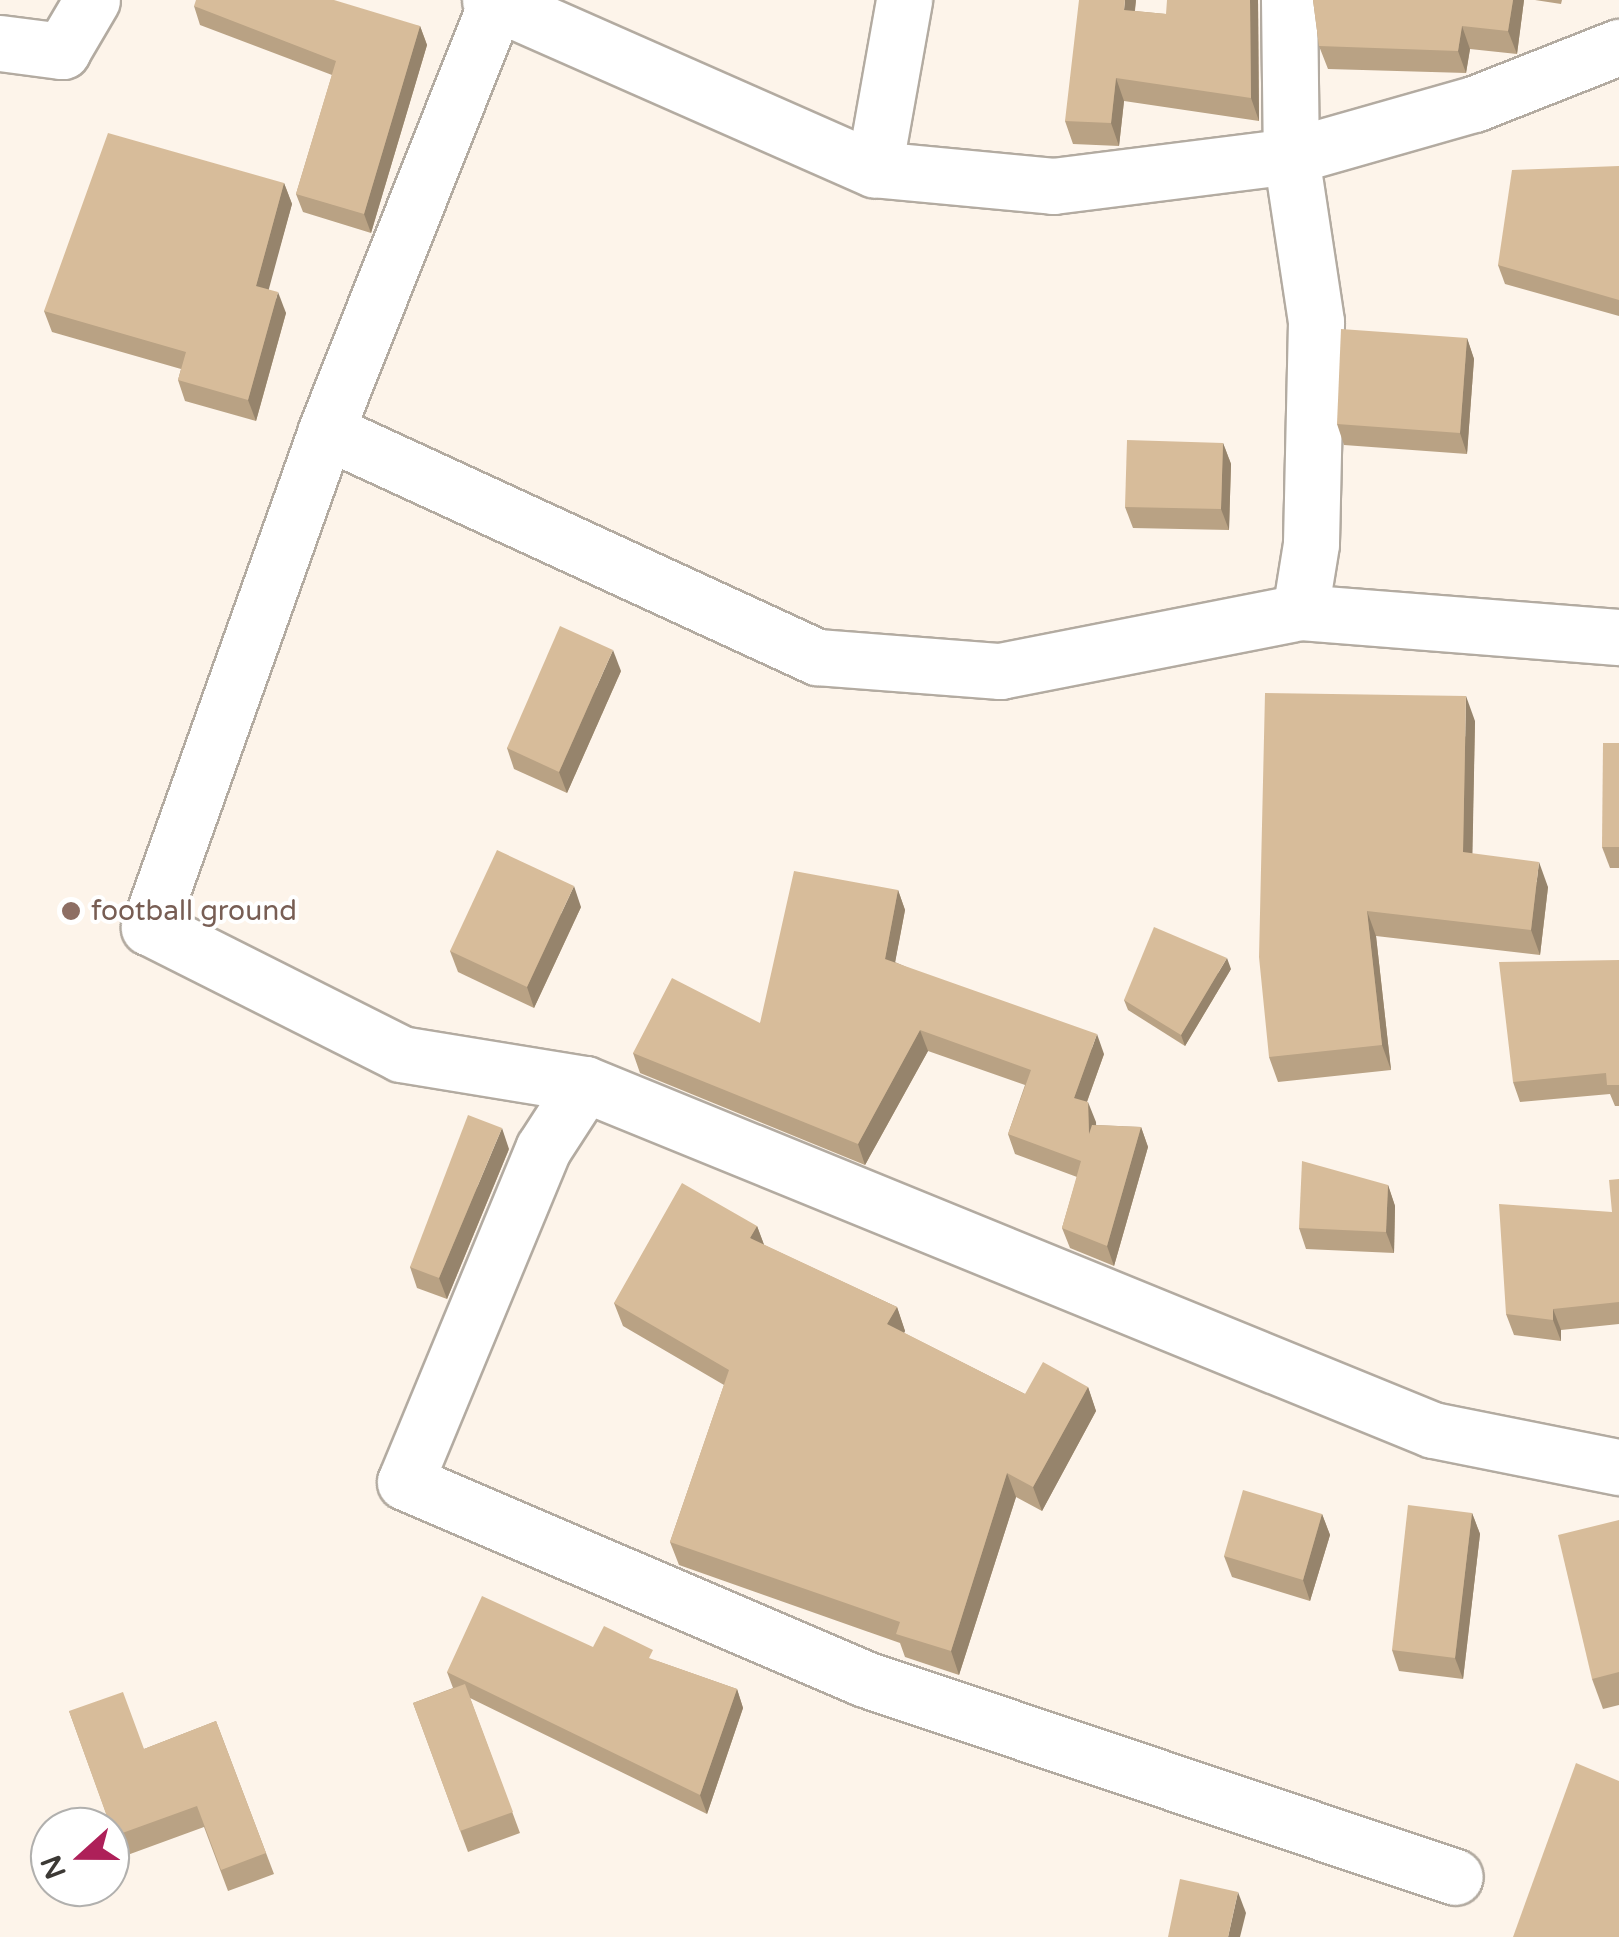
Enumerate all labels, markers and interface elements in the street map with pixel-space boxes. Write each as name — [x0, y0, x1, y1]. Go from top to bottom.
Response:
place label: football ground — [91, 894, 297, 928]
marker: football ground — [60, 900, 82, 922]
north arrow — [30, 1807, 130, 1907]
text: N — [34, 1850, 74, 1884]

